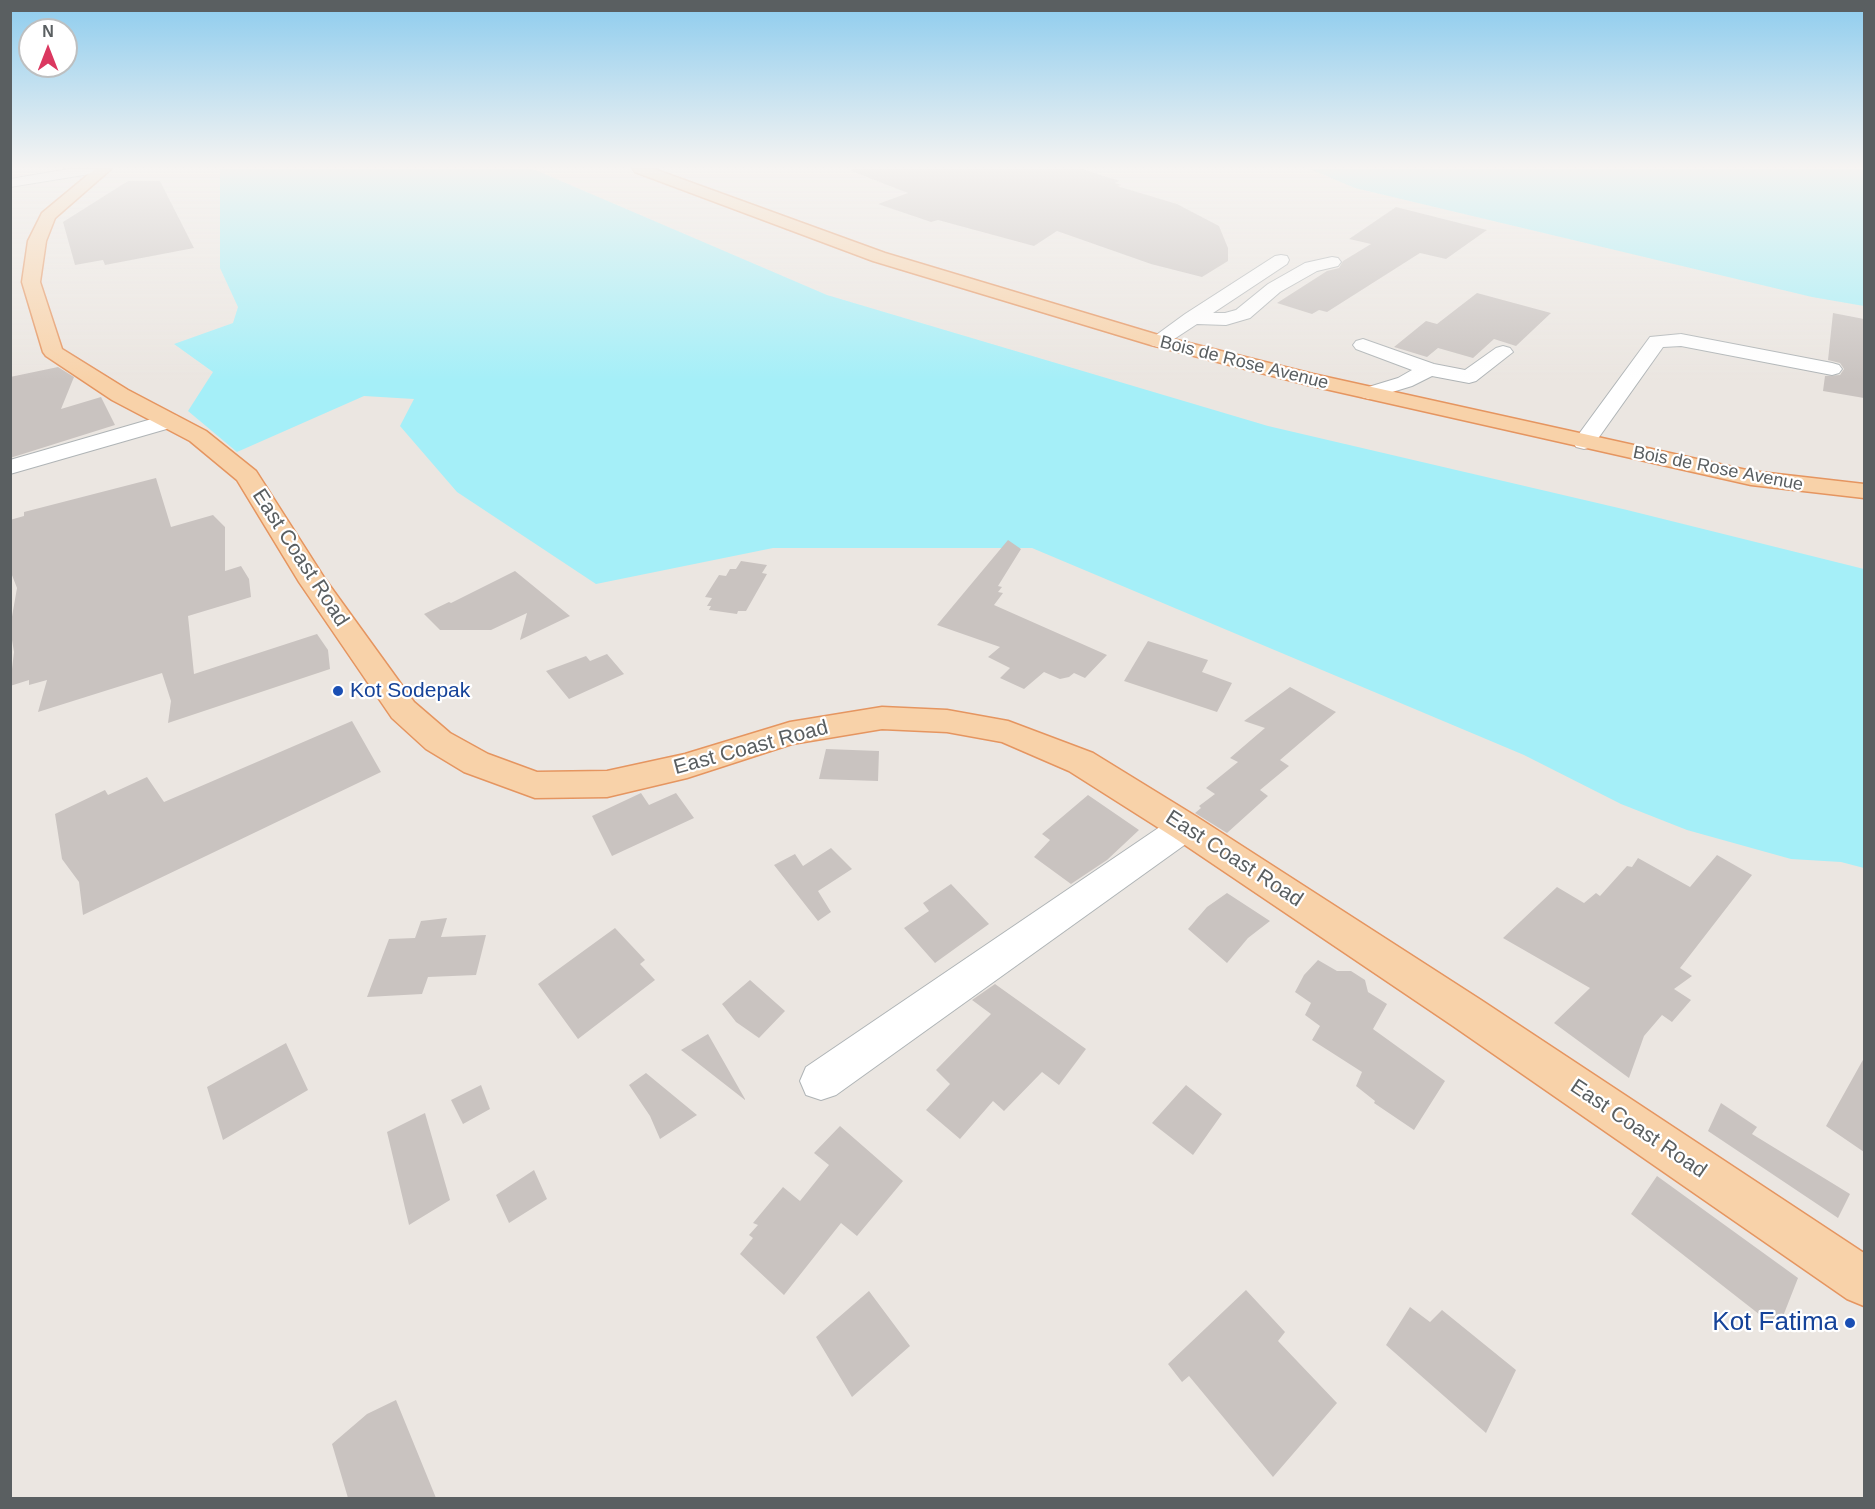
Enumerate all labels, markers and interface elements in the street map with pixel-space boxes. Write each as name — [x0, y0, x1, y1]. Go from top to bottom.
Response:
north arrow — [18, 18, 78, 78]
text: N — [42, 23, 54, 40]
street label: Bois de Rose Avenue — [1158, 332, 1330, 394]
street label: Bois de Rose Avenue — [1631, 442, 1805, 496]
street label: East Coast Road — [246, 485, 354, 631]
place label: Kot Sodepak — [350, 678, 470, 704]
marker: Kot Sodepak — [331, 684, 345, 698]
street label: East Coast Road — [671, 715, 831, 781]
street label: East Coast Road — [1161, 805, 1307, 913]
street label: East Coast Road — [1565, 1074, 1711, 1184]
place label: Kot Fatima — [1712, 1307, 1838, 1339]
marker: Kot Fatima — [1843, 1316, 1857, 1330]

